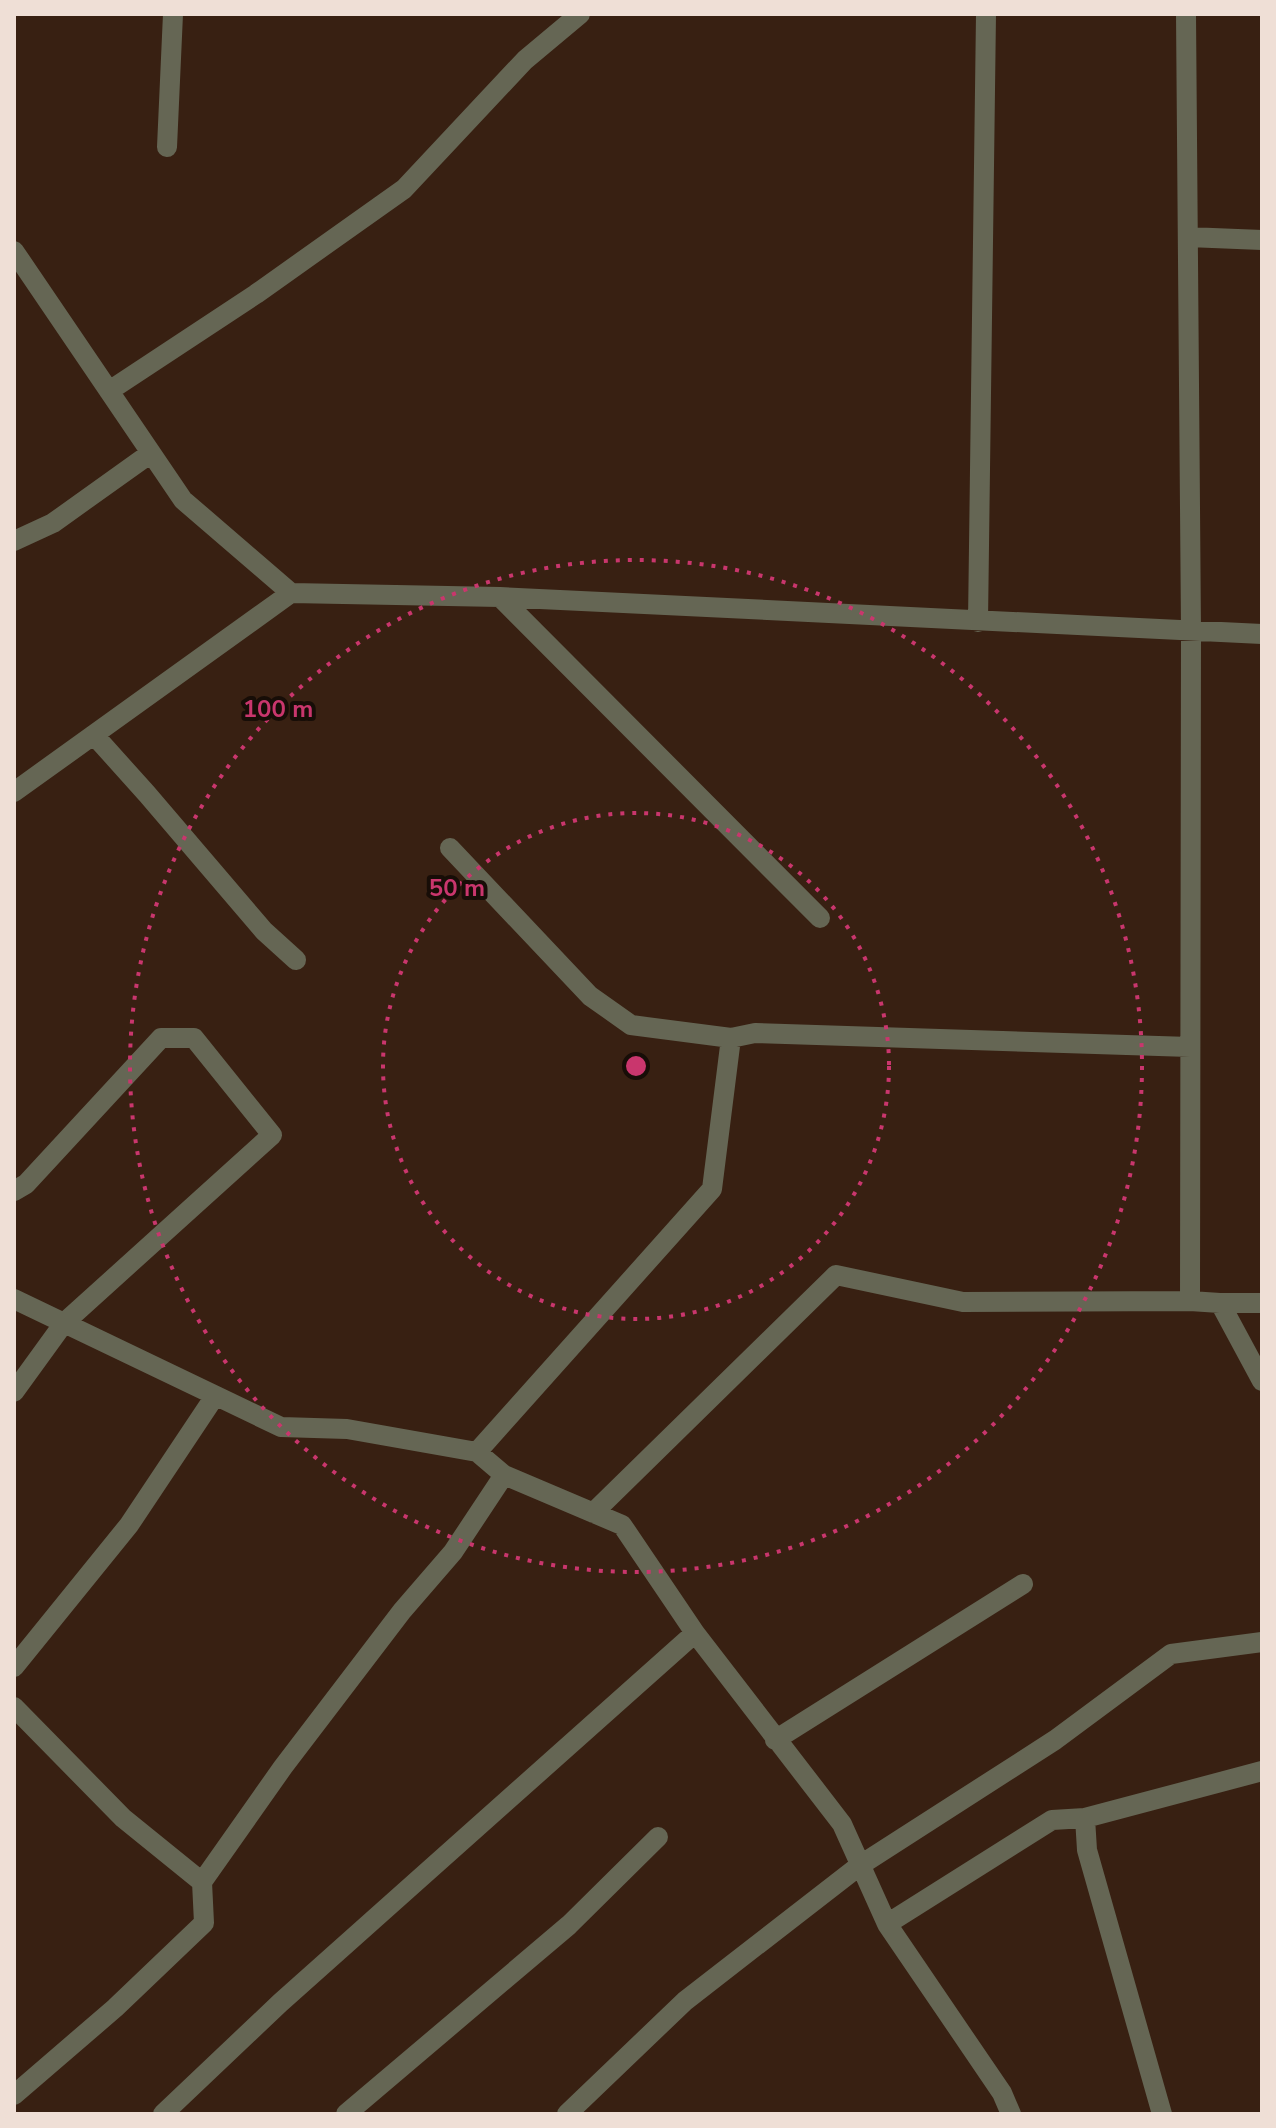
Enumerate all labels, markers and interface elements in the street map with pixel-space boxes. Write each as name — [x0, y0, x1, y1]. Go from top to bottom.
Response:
text: 100 m — [243, 693, 313, 725]
text: 50 m — [429, 872, 485, 904]
centre of rings — [622, 1052, 650, 1080]

